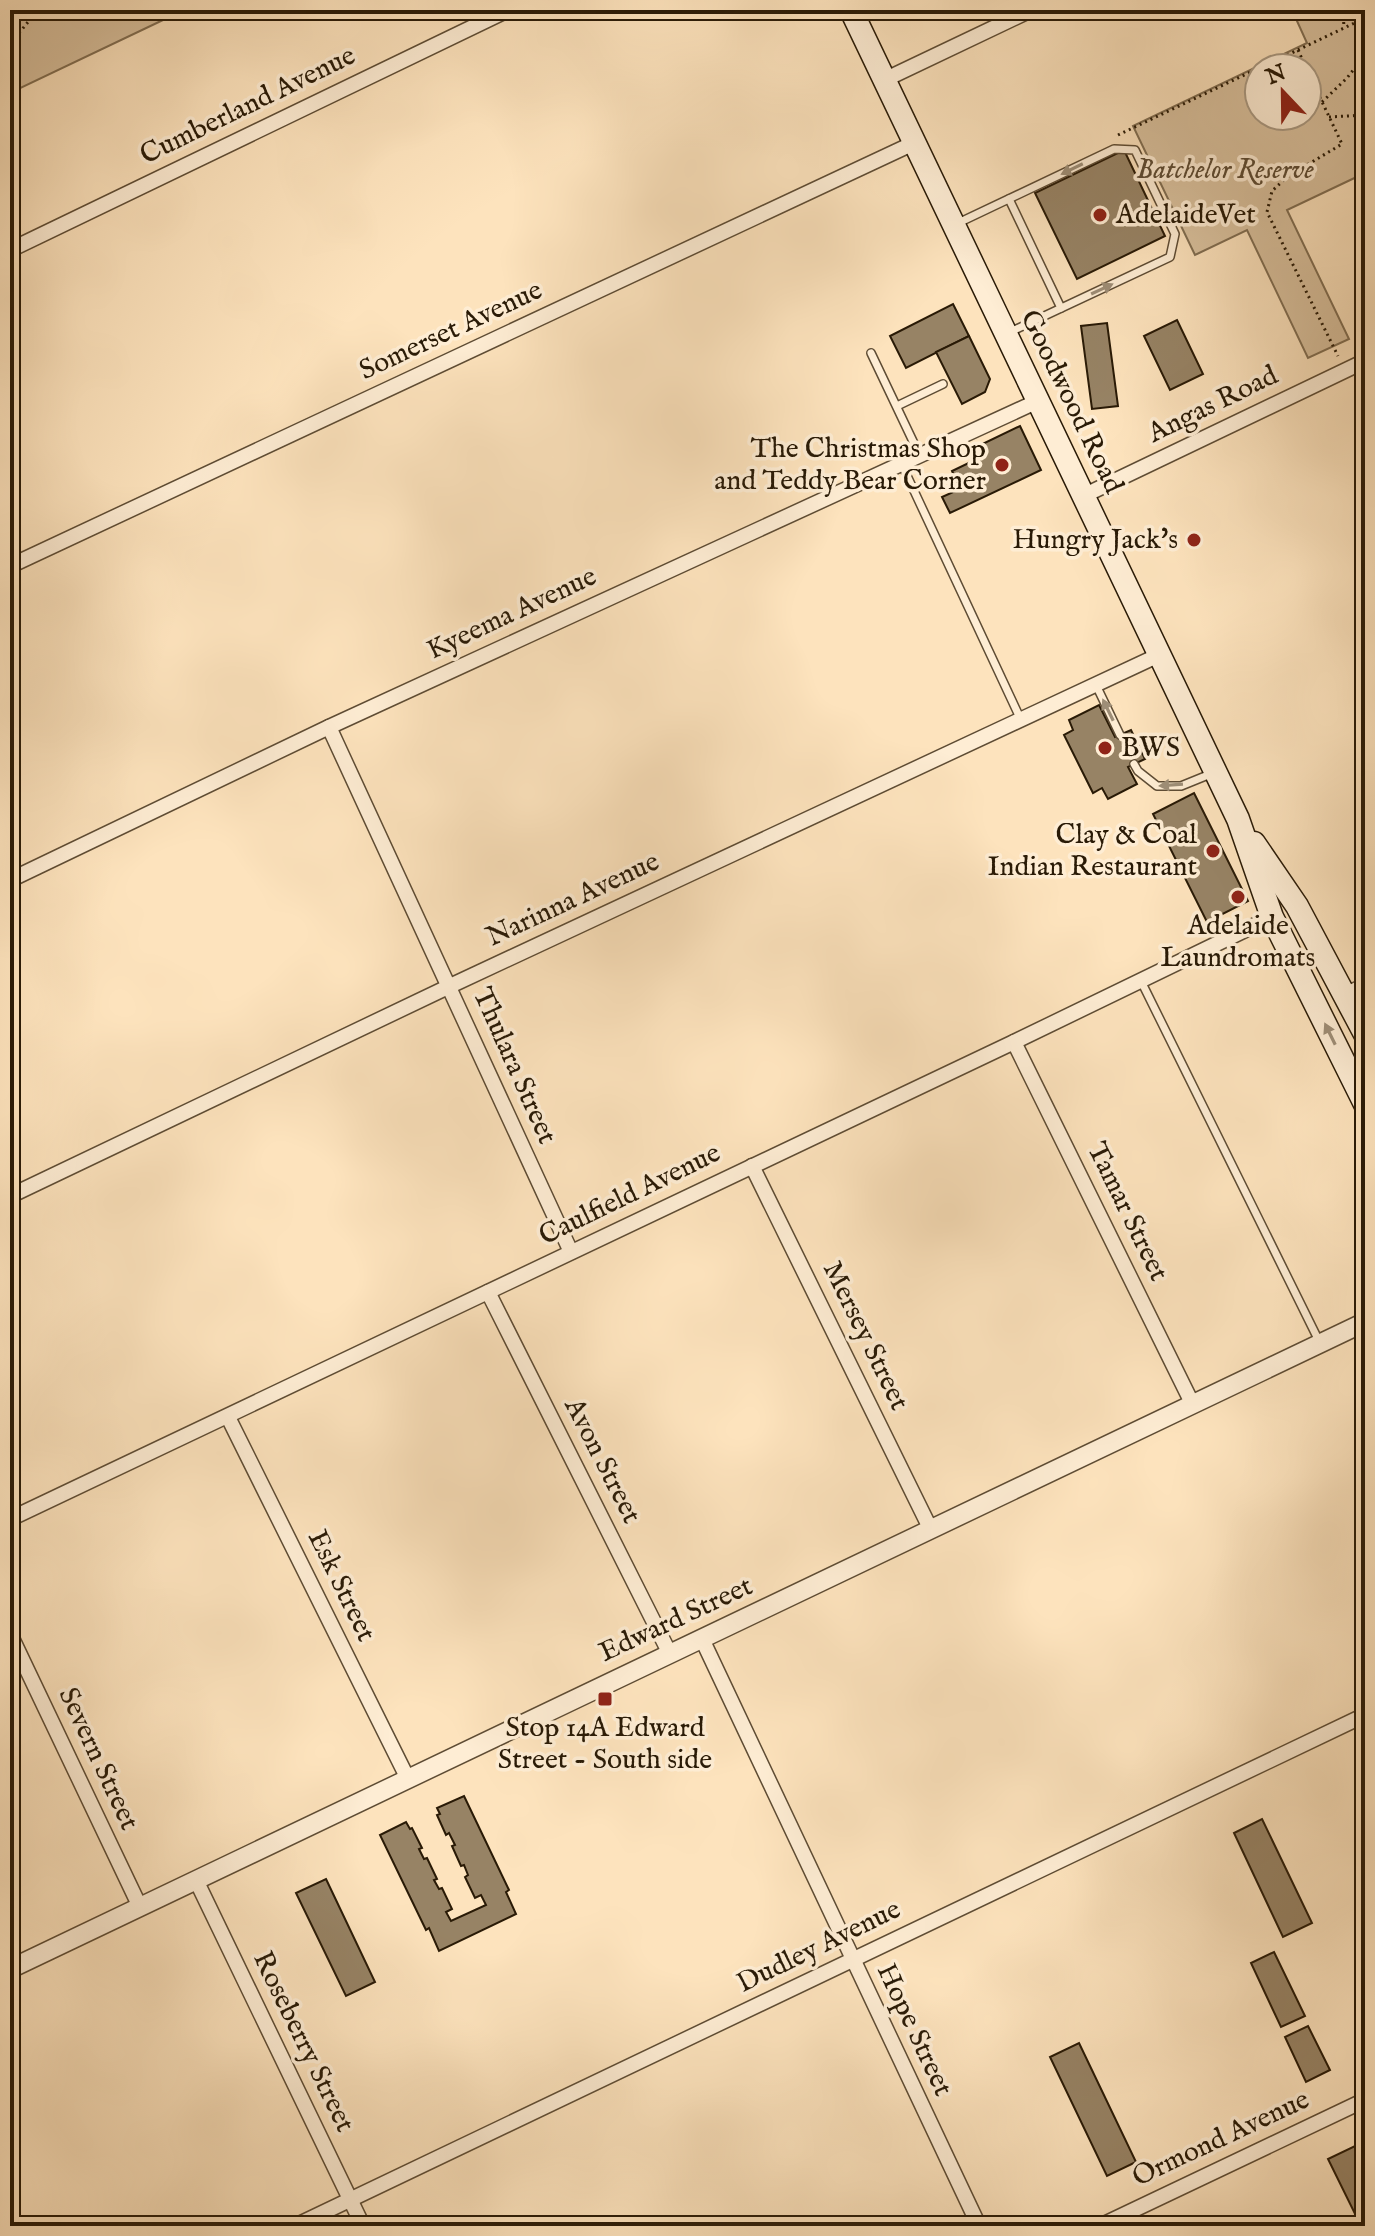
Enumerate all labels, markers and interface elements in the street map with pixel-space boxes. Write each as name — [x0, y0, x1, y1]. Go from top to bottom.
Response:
street label: Cumberland Avenue — [135, 39, 362, 173]
north arrow — [1243, 52, 1323, 132]
text: N — [1261, 59, 1290, 92]
park label: Batchelor Reserve — [1136, 153, 1314, 188]
one-way arrow — [1060, 162, 1083, 176]
place label: AdelaideVet — [1115, 198, 1256, 233]
marker: AdelaideVet — [1091, 206, 1109, 224]
street label: Somerset Avenue — [354, 273, 548, 389]
one-way arrow — [1090, 282, 1113, 296]
street label: Goodwood Road — [1011, 305, 1131, 500]
street label: Angas Road — [1141, 358, 1284, 452]
place label: The Christmas Shop and Teddy Bear Corner — [714, 432, 986, 499]
marker: The Christmas Shop and Teddy Bear Corner — [993, 456, 1011, 474]
place label: Hungry Jack's — [1012, 523, 1178, 558]
marker: Hungry Jack's — [1185, 531, 1203, 549]
street label: Kyeema Avenue — [422, 559, 602, 669]
one-way arrow — [1101, 698, 1115, 721]
place label: BWS — [1121, 731, 1180, 766]
marker: BWS — [1096, 739, 1114, 757]
one-way arrow — [1159, 779, 1184, 792]
place label: Clay & Coal Indian Restaurant — [988, 818, 1197, 885]
marker: Clay & Coal Indian Restaurant — [1204, 842, 1222, 860]
street label: Narinna Avenue — [481, 845, 665, 955]
marker: Adelaide Laundromats — [1229, 888, 1247, 906]
place label: Adelaide Laundromats — [1161, 909, 1315, 976]
street label: Thulara Street — [464, 982, 564, 1150]
one-way arrow — [1324, 1022, 1337, 1045]
street label: Caulfield Avenue — [534, 1136, 727, 1254]
street label: Tamar Street — [1078, 1137, 1176, 1287]
street label: Mersey Street — [814, 1256, 916, 1417]
street label: Avon Street — [555, 1392, 649, 1530]
street label: Esk Street — [299, 1524, 383, 1648]
street label: Edward Street — [594, 1569, 759, 1671]
street label: Severn Street — [50, 1682, 146, 1836]
marker: Stop 14A Edward Street - South side — [596, 1690, 614, 1708]
place label: Stop 14A Edward Street - South side — [498, 1711, 712, 1778]
street label: Dudley Avenue — [731, 1892, 907, 2002]
street label: Roseberry Street — [244, 1946, 362, 2138]
street label: Hope Street — [868, 1958, 960, 2102]
street label: Ormond Avenue — [1127, 2083, 1315, 2195]

